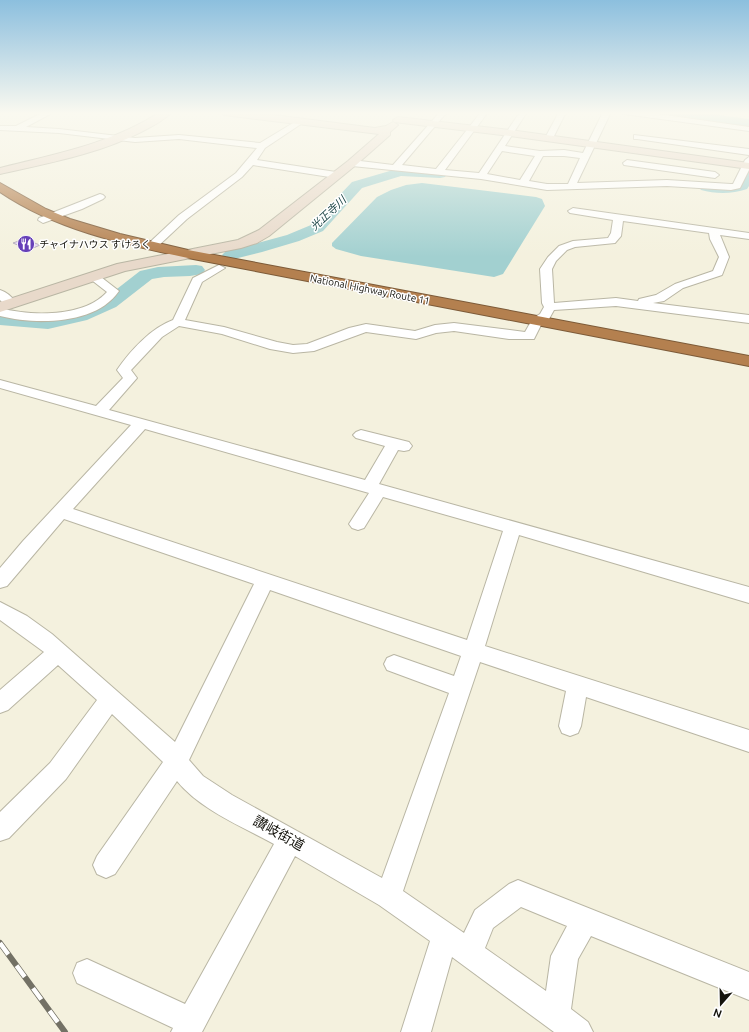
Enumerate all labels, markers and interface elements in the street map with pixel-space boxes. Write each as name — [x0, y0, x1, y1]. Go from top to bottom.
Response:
water label: 光正寺川 — [308, 193, 349, 232]
restaurant icon: チャイナハウス すけろく — [16, 234, 36, 254]
place label: チャイナハウス すけろく — [39, 239, 151, 250]
street label: National Highway Route 11 — [309, 272, 431, 307]
street label: 讃岐街道 — [251, 812, 307, 854]
north arrow — [701, 984, 741, 1024]
text: N — [712, 1006, 723, 1020]

